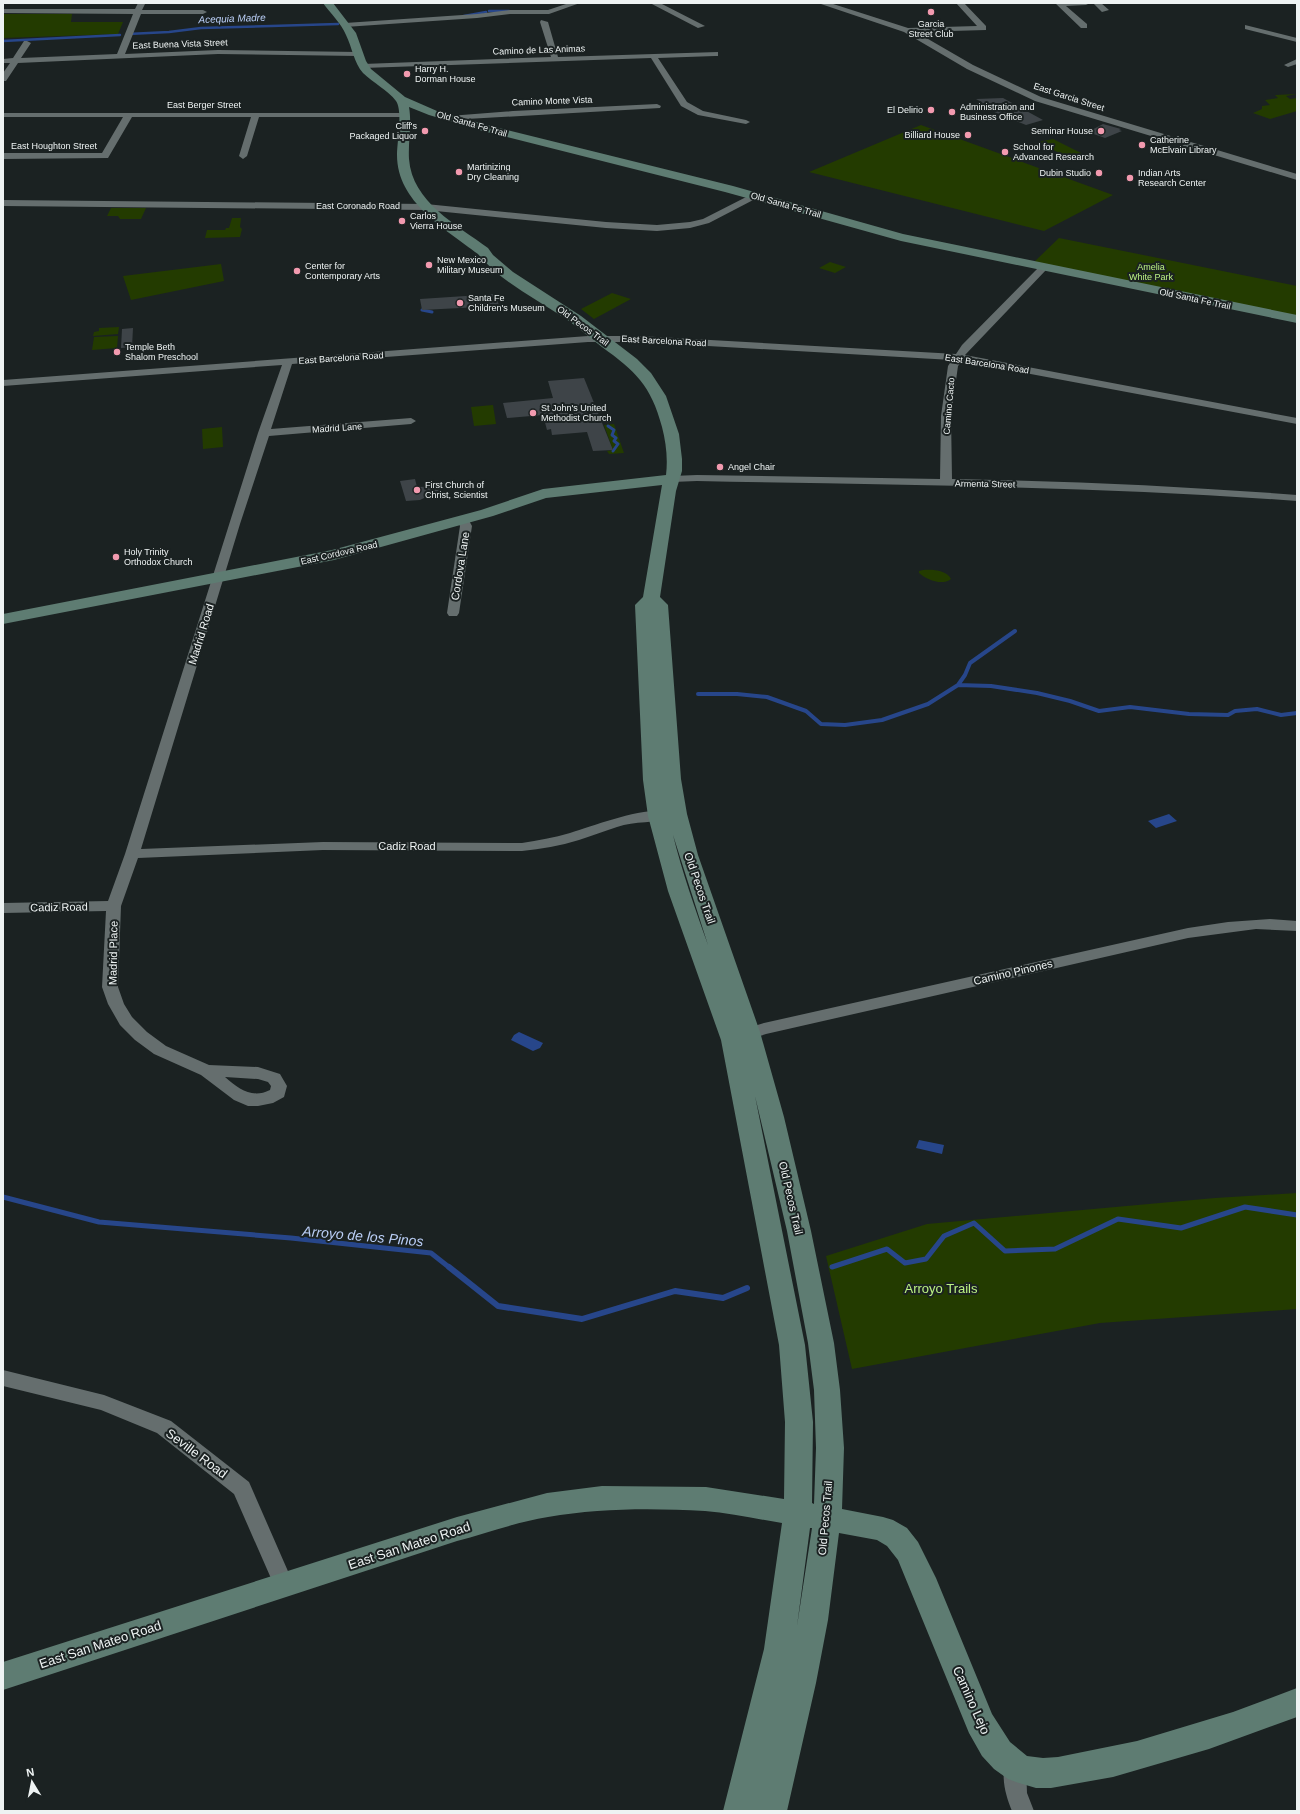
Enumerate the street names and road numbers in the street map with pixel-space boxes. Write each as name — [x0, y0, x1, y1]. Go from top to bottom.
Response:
street label: East Buena Vista Street — [132, 37, 228, 51]
street label: Camino de Las Animas — [493, 43, 586, 57]
street label: East Garcia Street — [1032, 81, 1106, 113]
street label: Camino Monte Vista — [511, 95, 593, 107]
street label: East Berger Street — [167, 100, 242, 110]
street label: Old Santa Fe Trail — [436, 109, 508, 139]
street label: East Houghton Street — [11, 141, 98, 151]
street label: Old Santa Fe Trail — [750, 190, 822, 220]
street label: East Coronado Road — [316, 201, 400, 211]
street label: Old Santa Fe Trail — [1158, 287, 1232, 311]
street label: Old Pecos Trail — [555, 304, 611, 348]
street label: East Barcelona Road — [621, 334, 707, 348]
street label: East Barcelona Road — [298, 350, 384, 366]
street label: East Barcelona Road — [944, 352, 1030, 376]
street label: Camino Cacto — [942, 377, 956, 435]
street label: Madrid Lane — [312, 421, 362, 435]
street label: Armenta Street — [955, 478, 1016, 490]
street label: Cordova Lane — [449, 531, 471, 601]
street label: East Cordova Road — [300, 539, 378, 567]
street label: Madrid Road — [186, 602, 216, 666]
street label: Cadiz Road — [378, 840, 436, 852]
street label: Old Pecos Trail — [682, 851, 718, 925]
street label: Cadiz Road — [30, 900, 88, 914]
street label: Madrid Place — [106, 921, 120, 985]
street label: Camino Pinones — [972, 957, 1054, 987]
street label: Old Pecos Trail — [777, 1160, 805, 1236]
street label: Seville Road — [163, 1425, 230, 1481]
street label: Old Pecos Trail — [816, 1480, 834, 1556]
street label: East San Mateo Road — [346, 1519, 472, 1572]
street label: East San Mateo Road — [37, 1618, 163, 1671]
street label: Camino Lejo — [950, 1664, 993, 1737]

